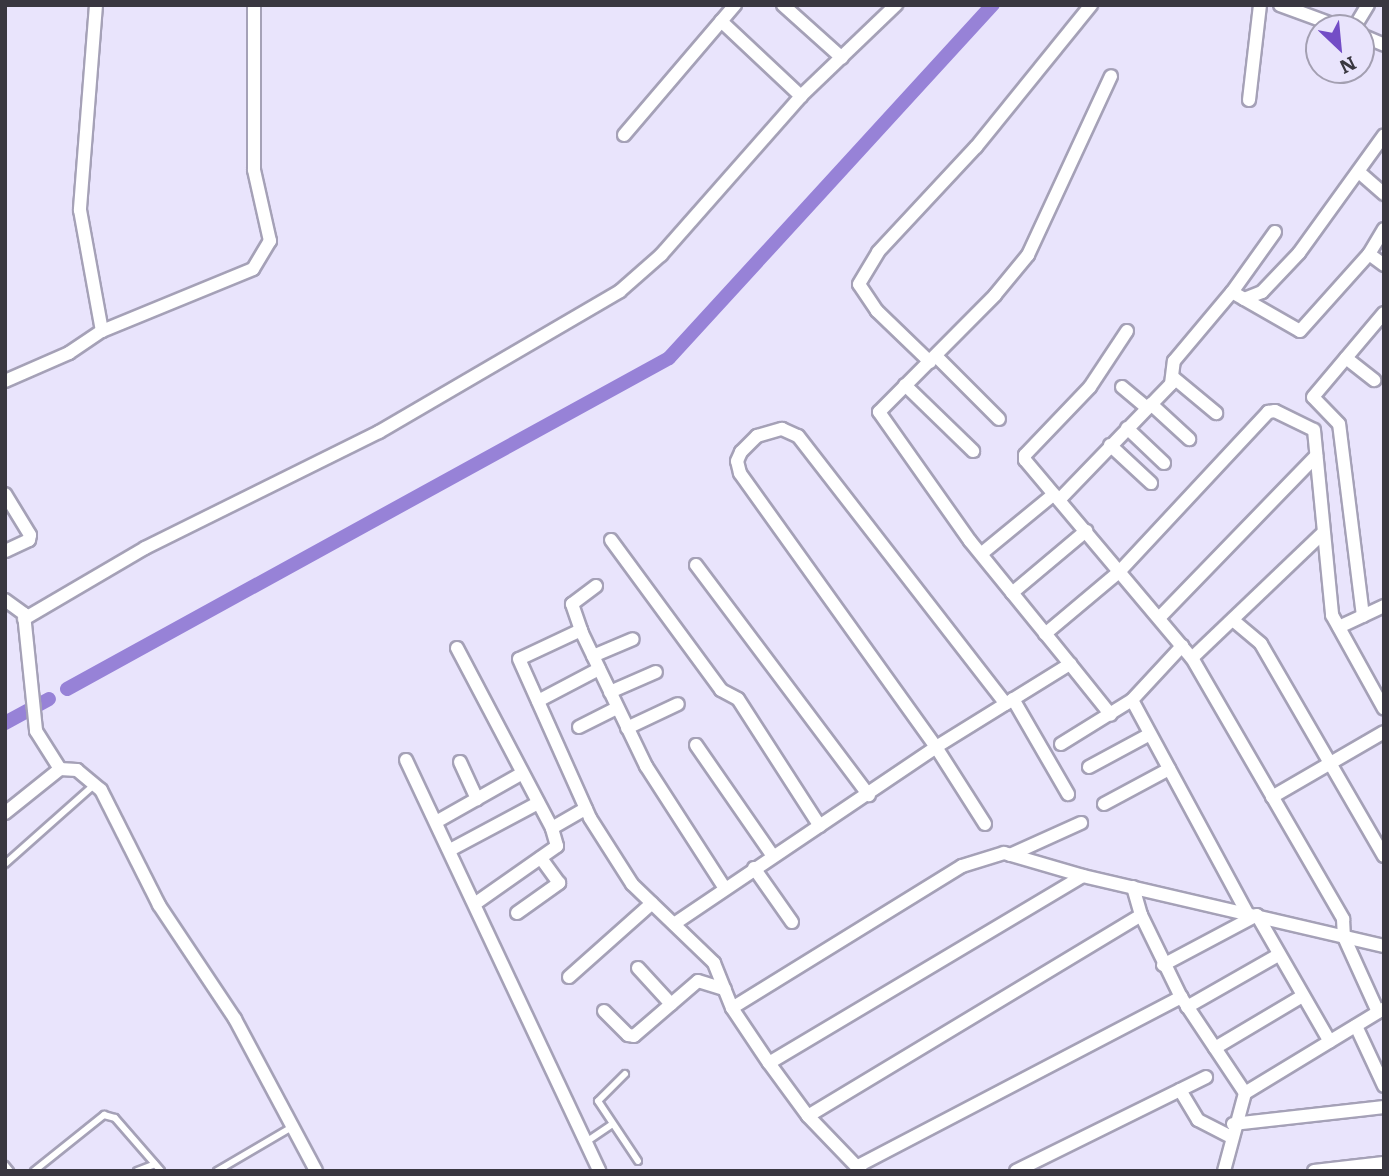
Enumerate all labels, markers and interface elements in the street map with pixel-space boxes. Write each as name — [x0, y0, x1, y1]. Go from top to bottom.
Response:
north arrow — [1305, 14, 1375, 84]
text: N — [1335, 50, 1362, 82]

